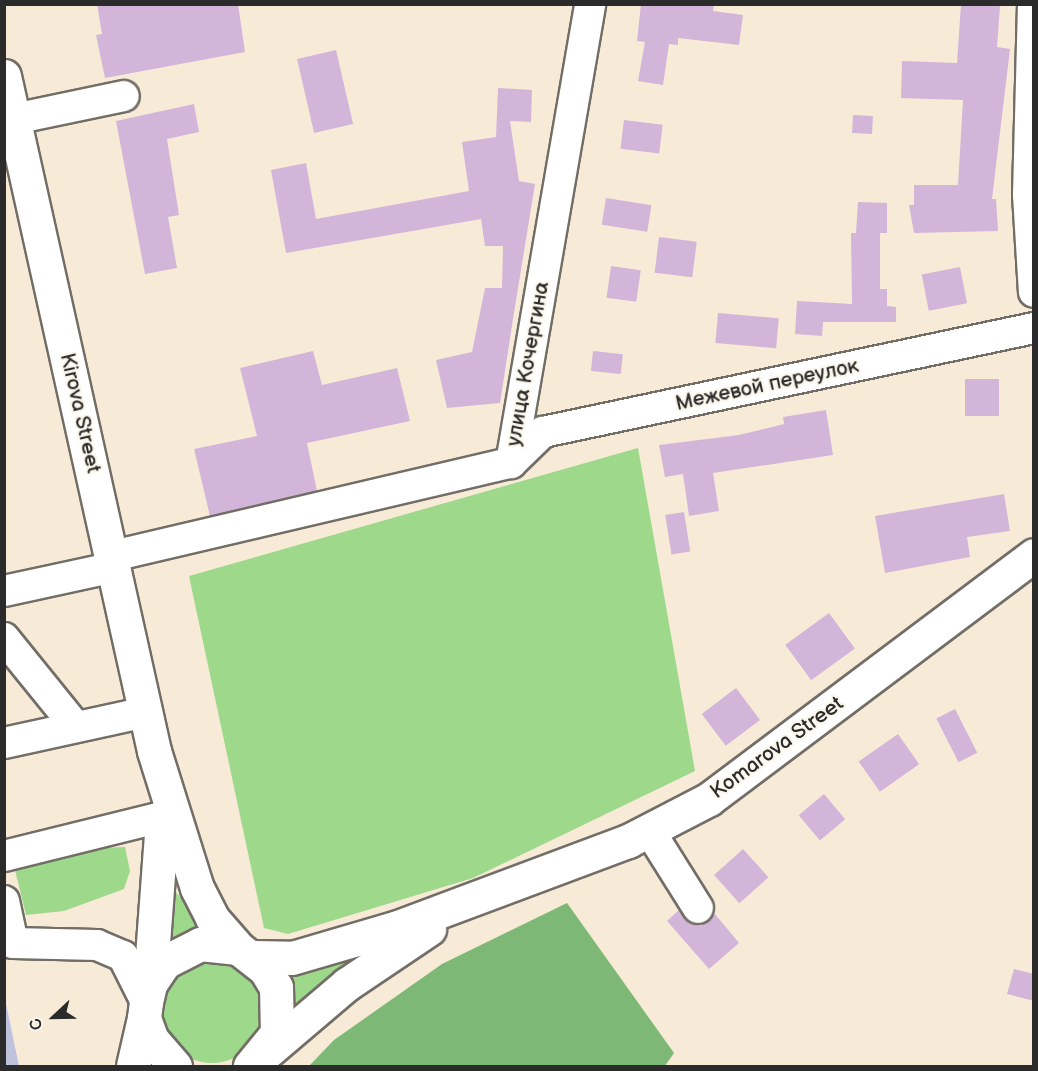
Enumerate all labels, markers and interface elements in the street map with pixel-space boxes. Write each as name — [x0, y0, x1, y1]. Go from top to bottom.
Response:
street label: улица Кочергина — [501, 280, 555, 448]
street label: Kirova Street — [54, 350, 106, 476]
street label: Межевой переулок — [673, 353, 861, 417]
street label: Komarova Street — [705, 691, 849, 805]
north arrow — [24, 987, 84, 1047]
text: С — [26, 1015, 48, 1033]

